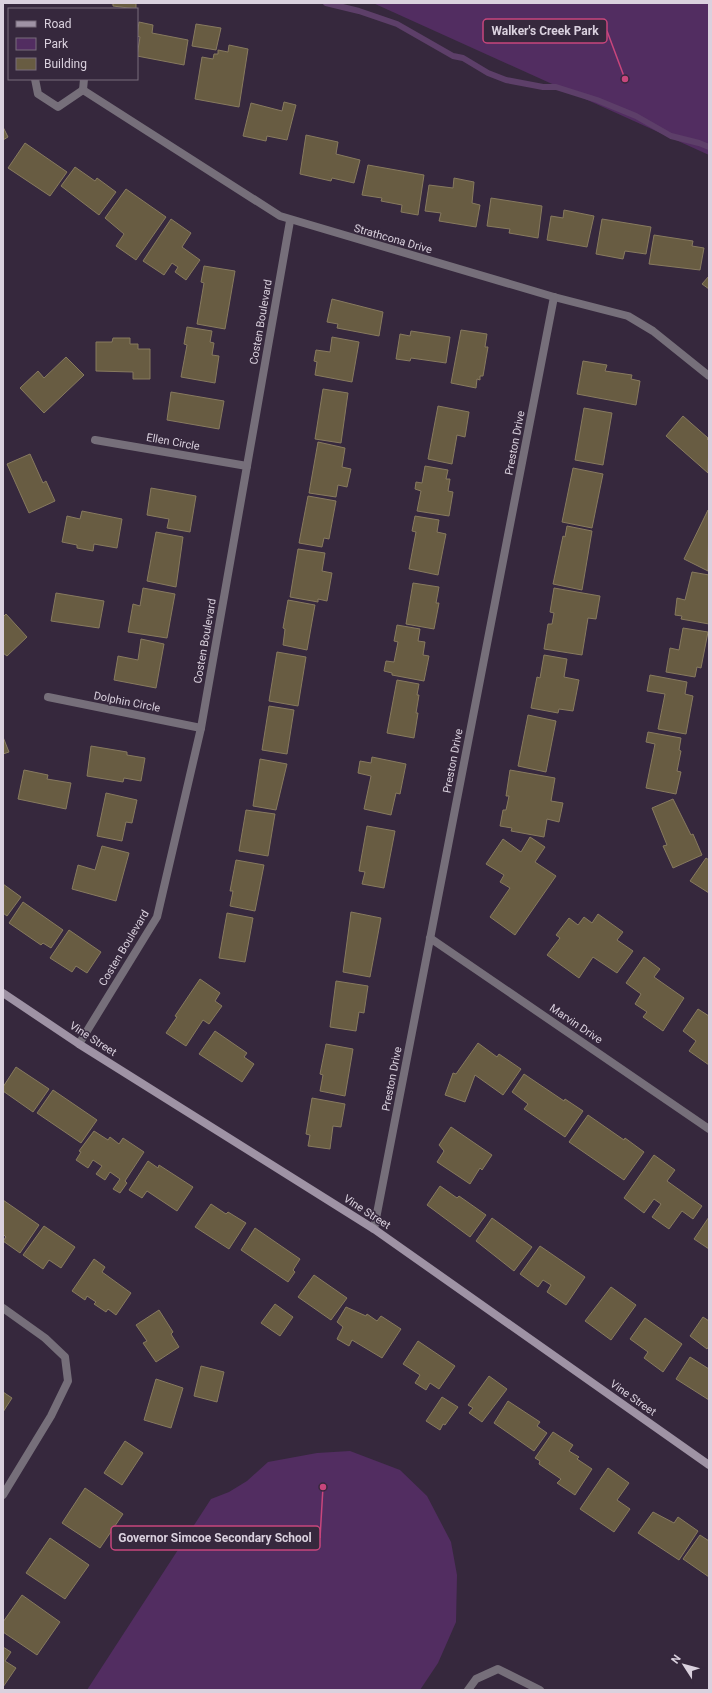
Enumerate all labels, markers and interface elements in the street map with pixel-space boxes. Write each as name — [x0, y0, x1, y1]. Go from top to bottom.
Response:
legend — [8, 8, 138, 80]
text: Road — [44, 17, 72, 31]
callout: Walker's Creek Park — [483, 19, 607, 43]
text: Walker's Creek Park — [491, 24, 599, 38]
text: Park — [44, 37, 69, 51]
text: Building — [44, 57, 87, 71]
street label: Strathcona Drive — [352, 222, 434, 256]
street label: Costen Boulevard — [247, 279, 275, 365]
street label: Preston Drive — [502, 410, 528, 476]
street label: Ellen Circle — [145, 431, 201, 453]
street label: Costen Boulevard — [191, 598, 219, 684]
street label: Dolphin Circle — [93, 689, 162, 715]
street label: Preston Drive — [440, 728, 466, 794]
street label: Costen Boulevard — [96, 908, 152, 988]
street label: Marvin Drive — [547, 1002, 605, 1047]
street label: Vine Street — [67, 1019, 119, 1059]
street label: Preston Drive — [379, 1046, 405, 1112]
street label: Vine Street — [341, 1192, 393, 1232]
street label: Vine Street — [607, 1377, 659, 1419]
callout: Governor Simcoe Secondary School — [111, 1526, 320, 1550]
text: Governor Simcoe Secondary School — [118, 1531, 312, 1545]
north arrow — [664, 1645, 704, 1685]
text: N — [669, 1652, 684, 1666]

